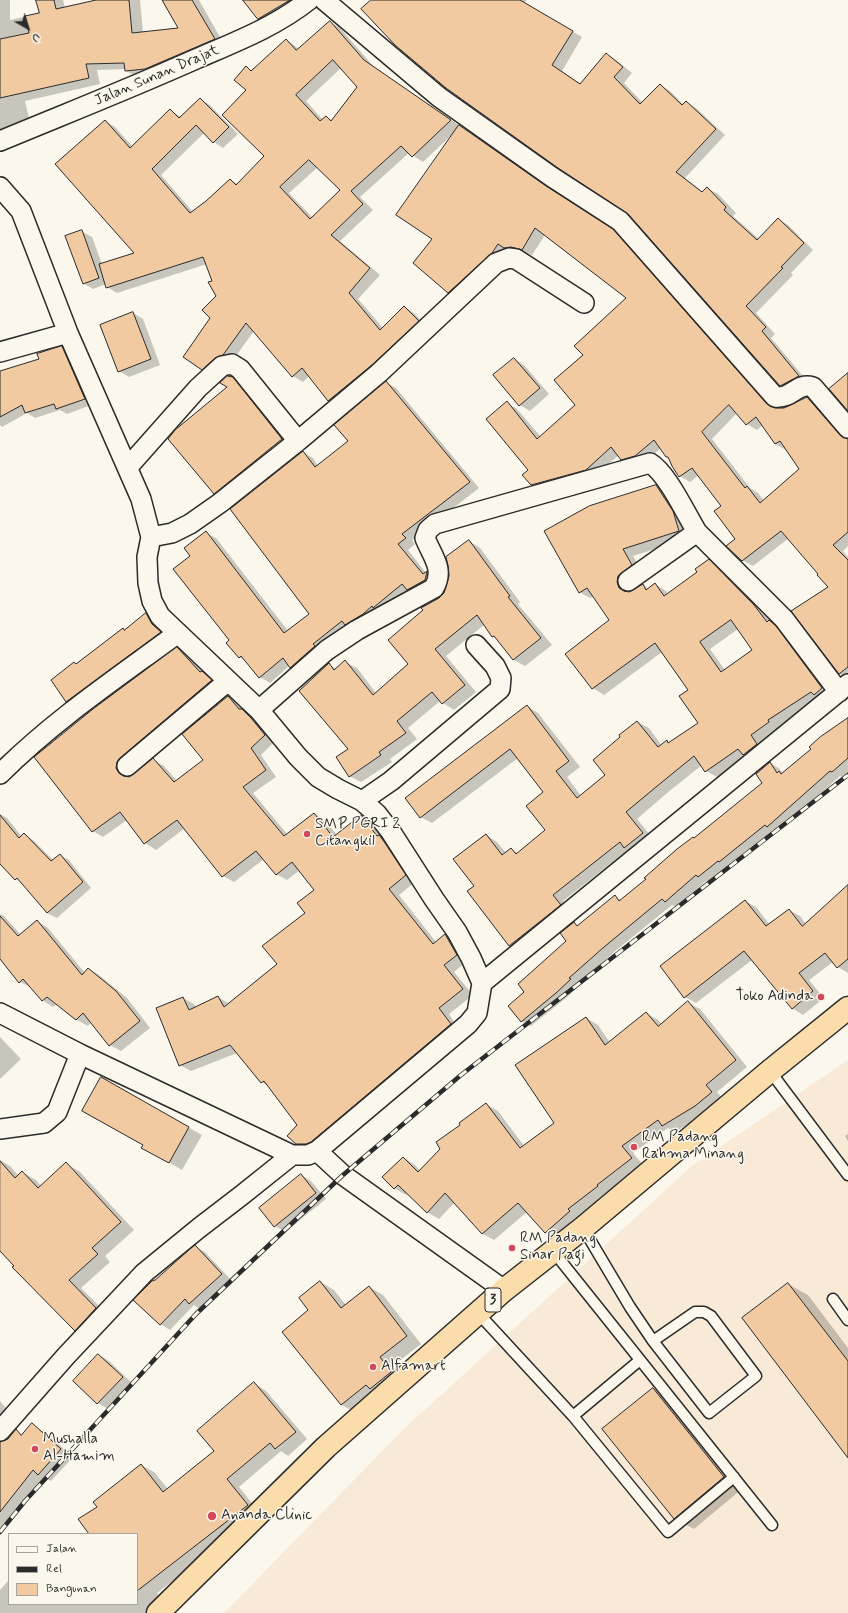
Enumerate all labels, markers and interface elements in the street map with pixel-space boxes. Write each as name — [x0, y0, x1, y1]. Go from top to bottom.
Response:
north arrow — [8, 8, 48, 48]
text: U — [28, 30, 43, 45]
street label: Jalan Sunan Drajat — [92, 42, 222, 110]
place label: SMP PGRI 2 Citangkil — [315, 816, 400, 851]
marker: SMP PGRI 2 Citangkil — [302, 829, 312, 839]
place label: Toko Adinda — [736, 988, 813, 1006]
marker: Toko Adinda — [816, 992, 826, 1002]
place label: RM Padang Rahma Minang — [642, 1129, 744, 1164]
marker: RM Padang Rahma Minang — [629, 1142, 639, 1152]
place label: RM Padang Sinar Pagi — [520, 1230, 596, 1265]
marker: RM Padang Sinar Pagi — [507, 1243, 517, 1253]
road number: 3 — [485, 1288, 501, 1312]
place label: Alfamart — [381, 1358, 446, 1376]
marker: Alfamart — [368, 1362, 378, 1372]
place label: Mushalla Al-Hamim — [43, 1431, 115, 1466]
marker: Mushalla Al-Hamim — [30, 1444, 40, 1454]
place label: Ananda Clinic — [221, 1507, 312, 1525]
marker: Ananda Clinic — [206, 1510, 218, 1522]
legend — [8, 1533, 138, 1605]
text: Jalan — [46, 1541, 77, 1557]
text: Rel — [46, 1561, 62, 1577]
text: Bangunan — [46, 1581, 97, 1597]

